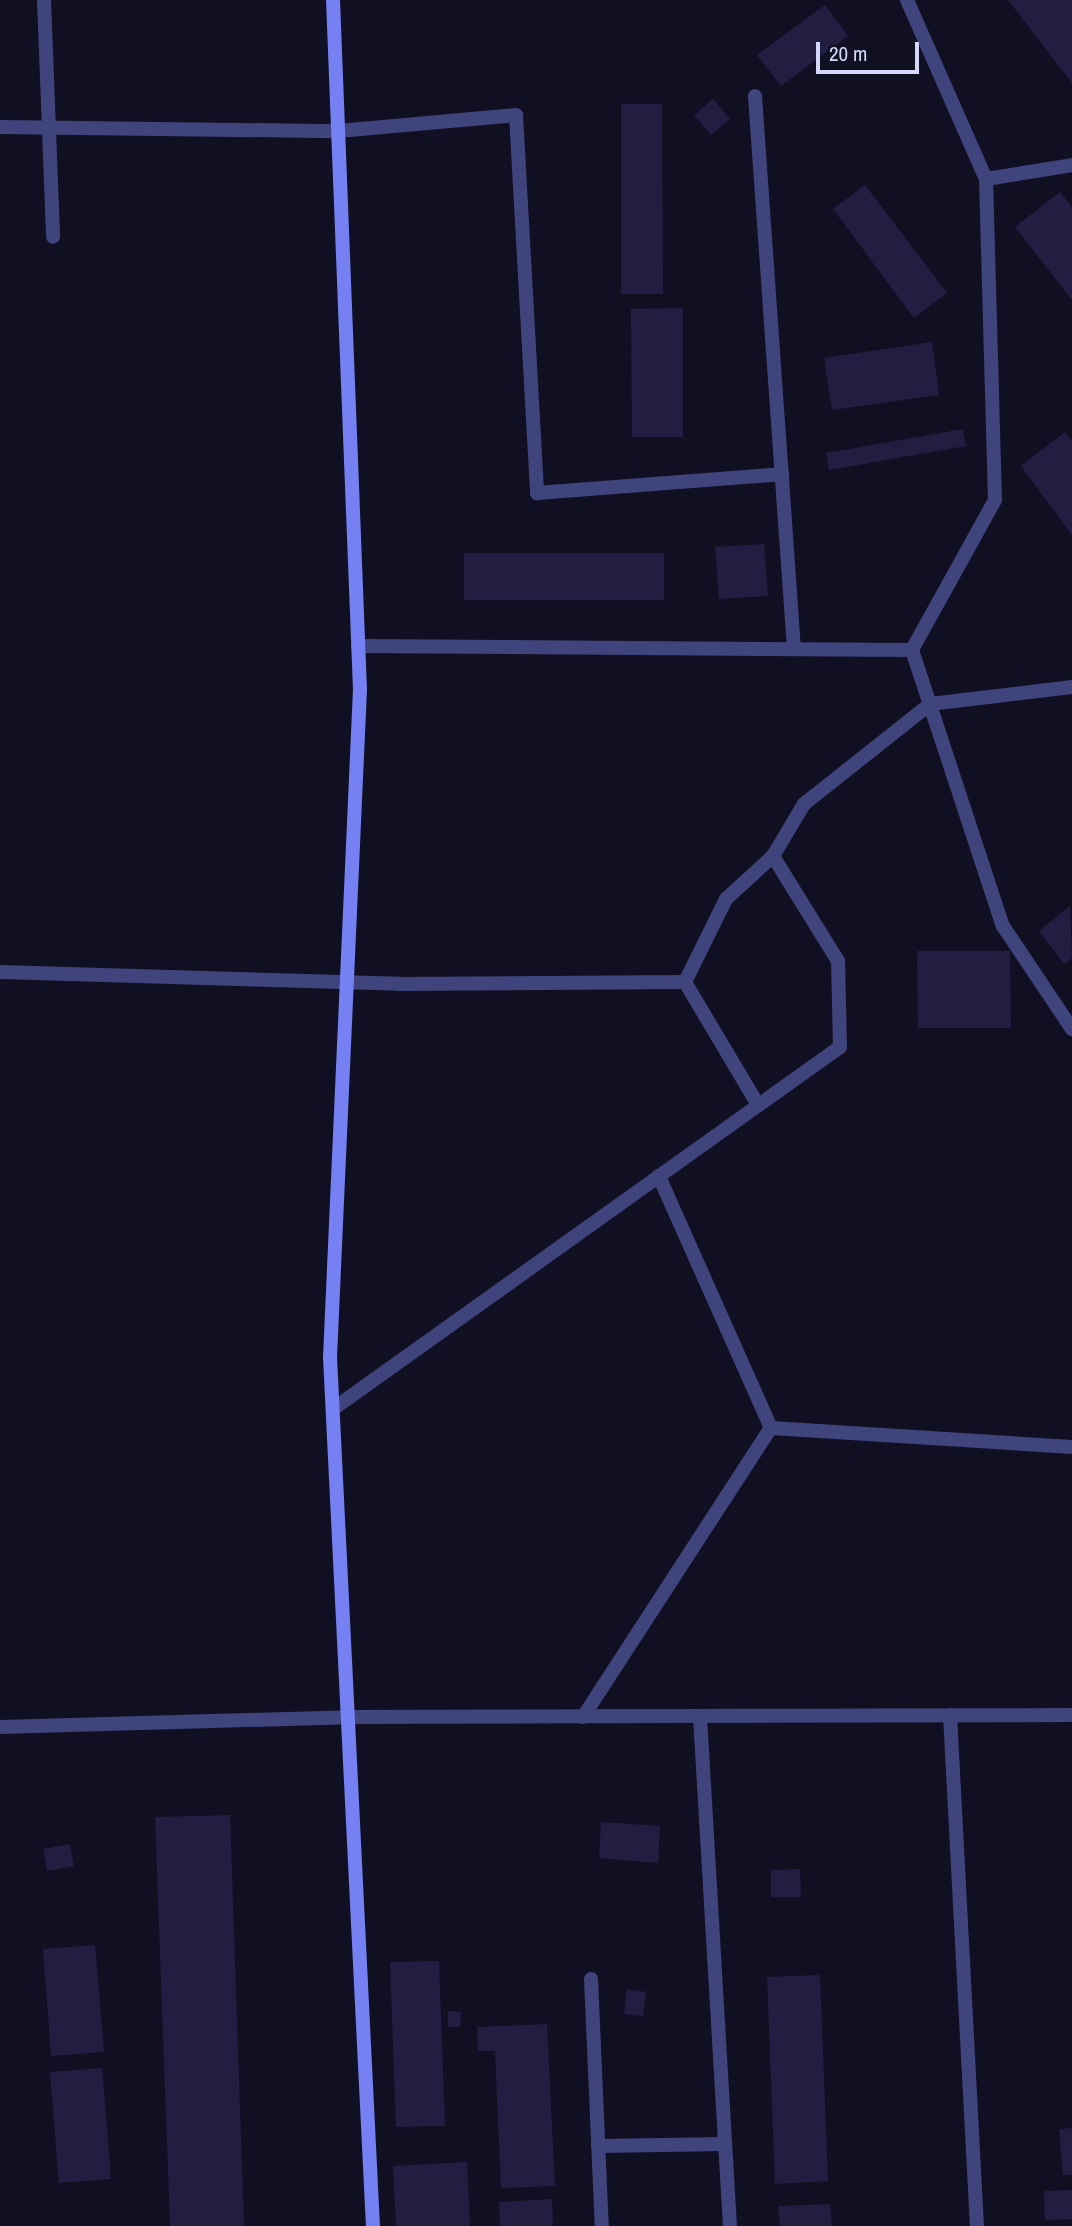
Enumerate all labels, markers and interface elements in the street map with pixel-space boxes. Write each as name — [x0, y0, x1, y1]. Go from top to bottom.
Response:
scale bar — [820, 28, 923, 72]
text: 20 m — [829, 39, 867, 68]

